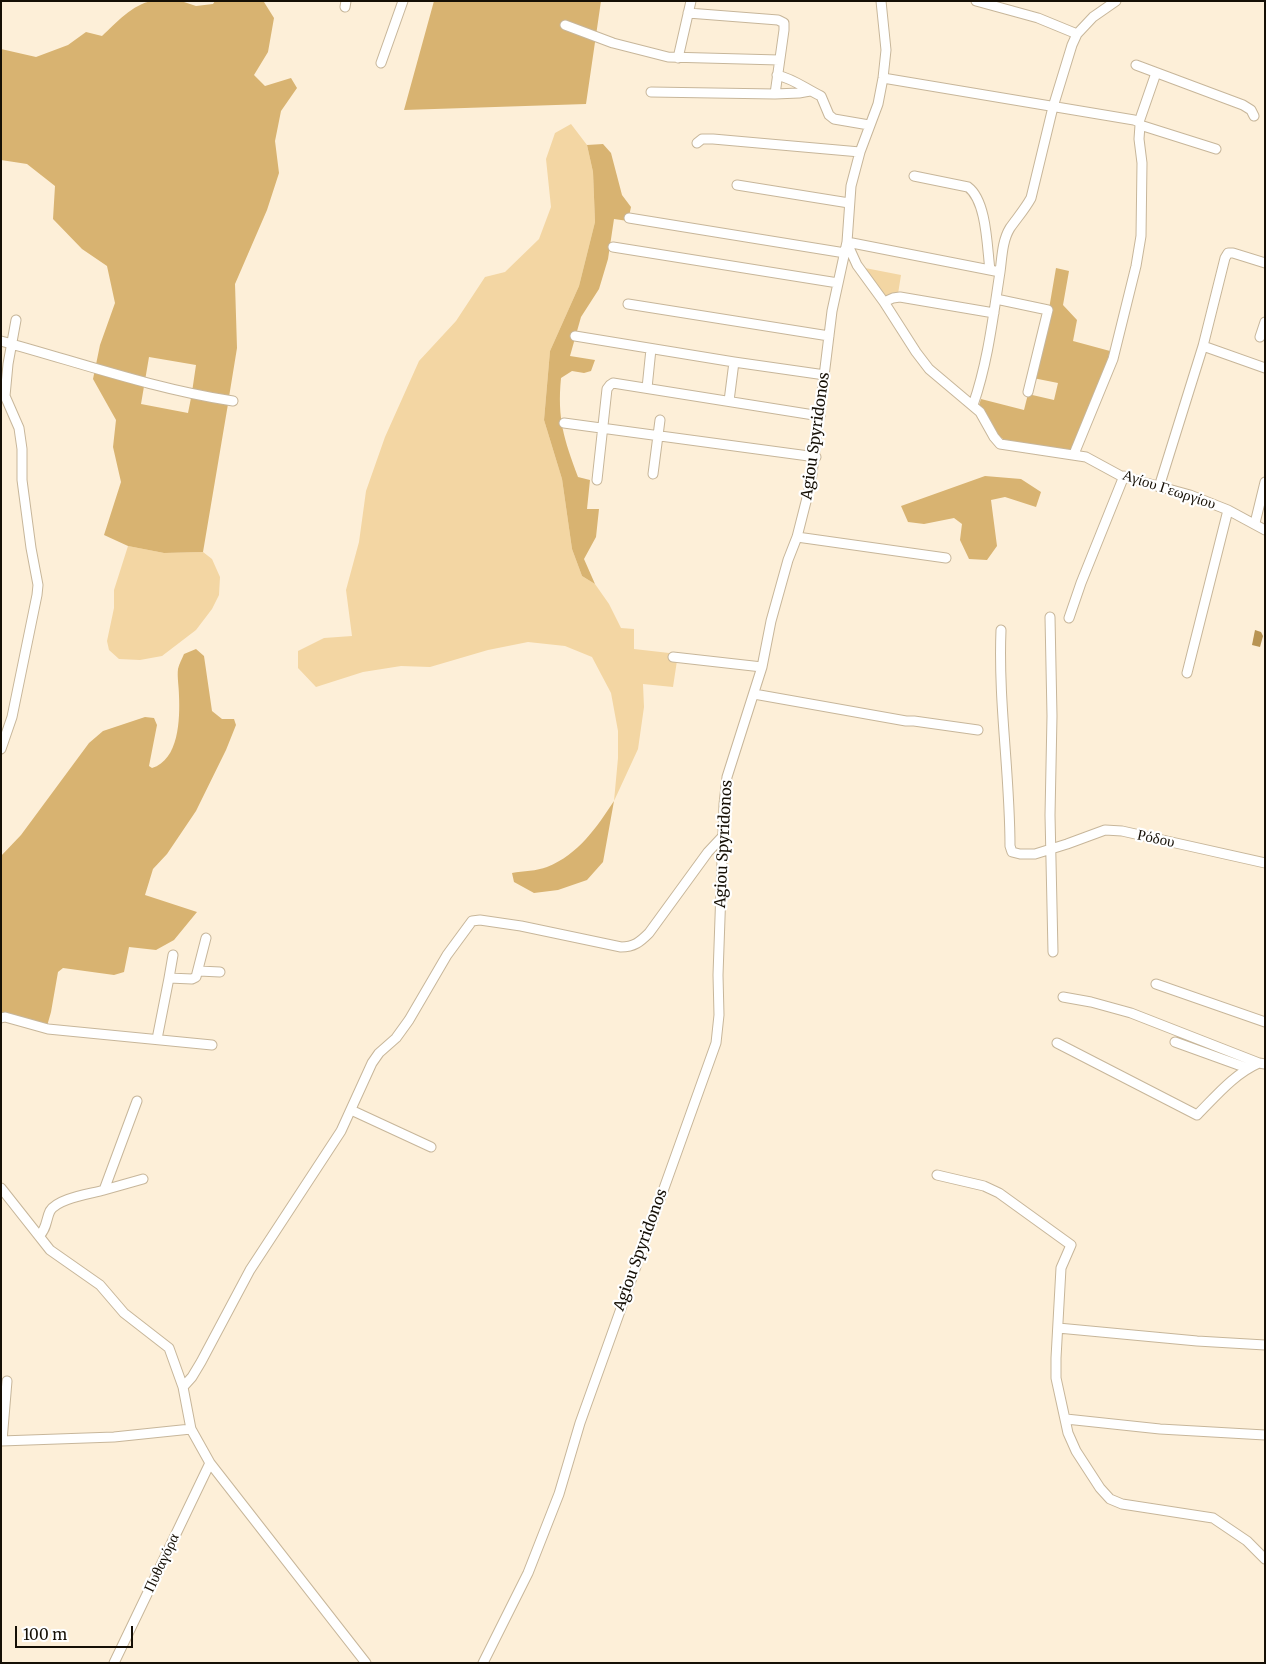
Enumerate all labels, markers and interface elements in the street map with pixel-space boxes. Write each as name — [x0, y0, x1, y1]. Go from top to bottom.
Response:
street label: Agiou Spyridonos — [798, 371, 834, 501]
street label: Αγίου Γεωργίου — [1120, 466, 1218, 514]
street label: Agiou Spyridonos — [712, 779, 736, 909]
street label: Ρόδου — [1136, 826, 1176, 852]
street label: Agiou Spyridonos — [611, 1187, 671, 1313]
street label: Πυθαγόρα — [141, 1531, 183, 1595]
scale bar — [18, 1616, 135, 1648]
text: 100 m — [23, 1625, 67, 1644]

